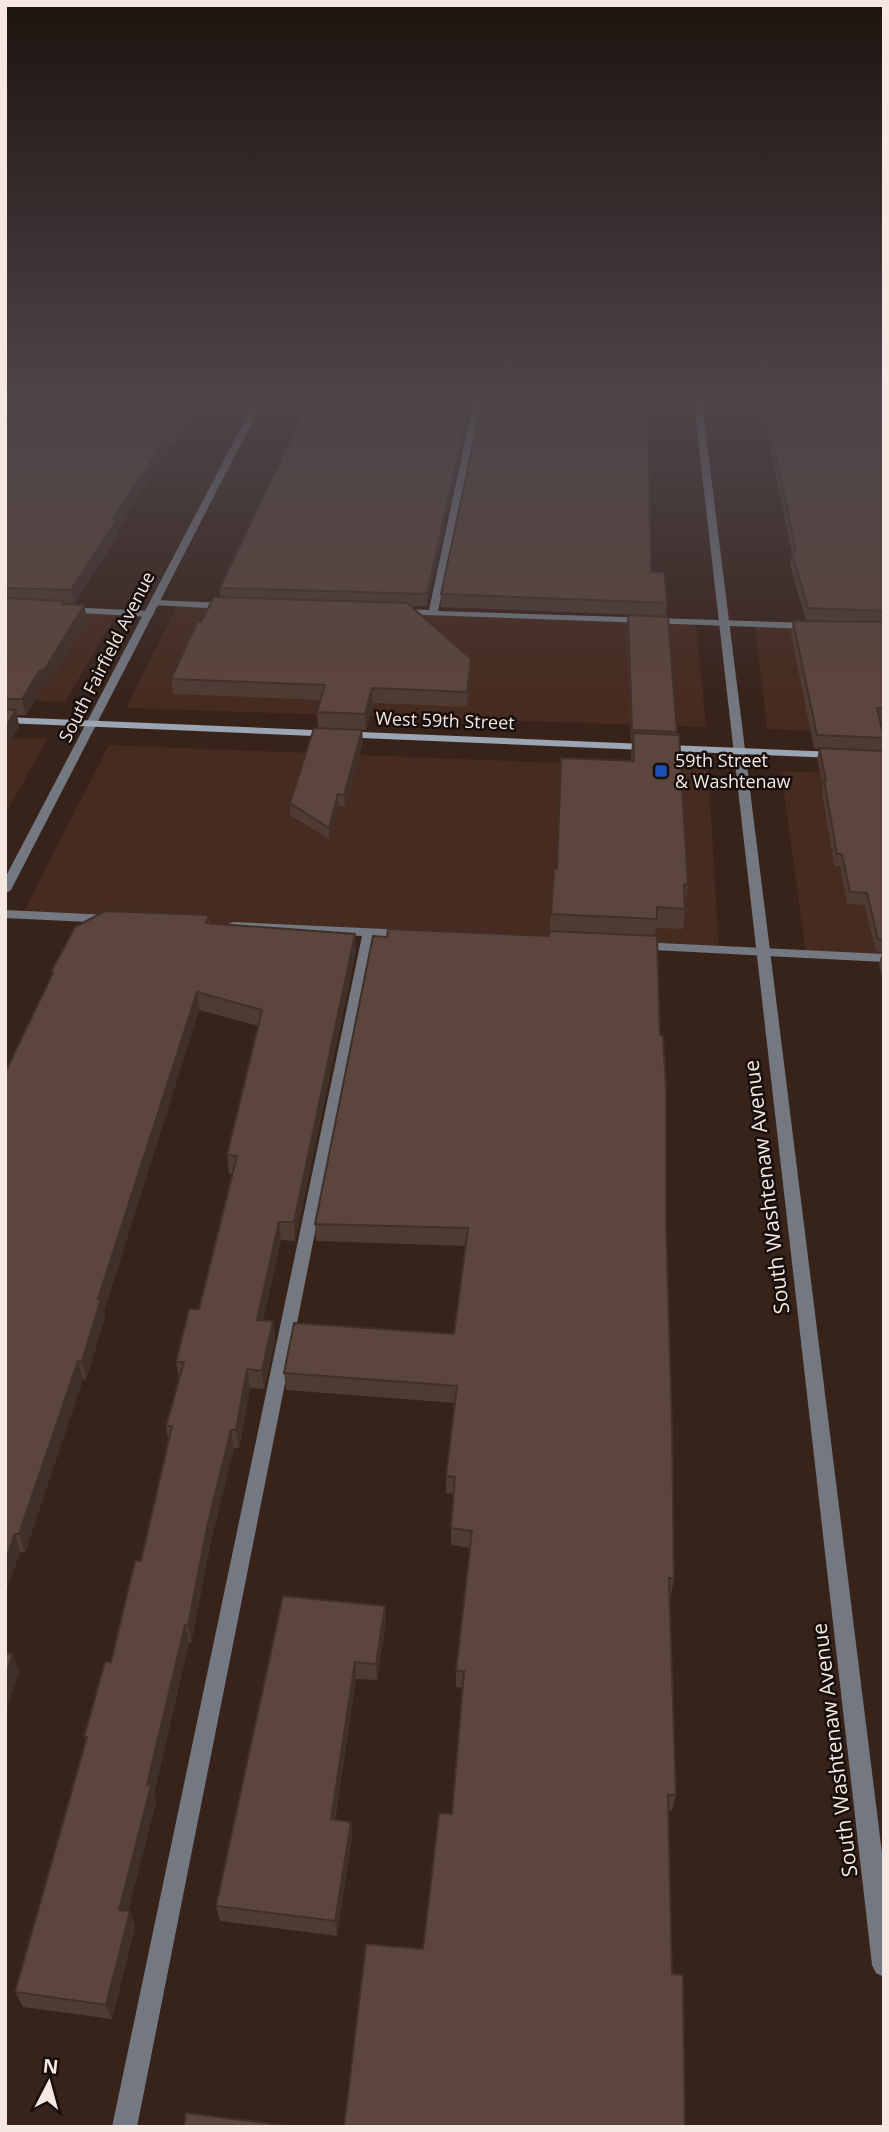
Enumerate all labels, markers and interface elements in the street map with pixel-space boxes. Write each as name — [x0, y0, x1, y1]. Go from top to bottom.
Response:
street label: South Fairfield Avenue — [53, 567, 160, 746]
street label: West 59th Street — [375, 706, 515, 734]
place label: 59th Street & Washtenaw — [675, 748, 791, 793]
marker: 59th Street & Washtenaw — [653, 763, 669, 779]
street label: South Washtenaw Avenue — [737, 1059, 795, 1316]
street label: South Washtenaw Avenue — [805, 1622, 863, 1879]
north arrow — [14, 2048, 84, 2118]
text: N — [42, 2052, 60, 2080]

